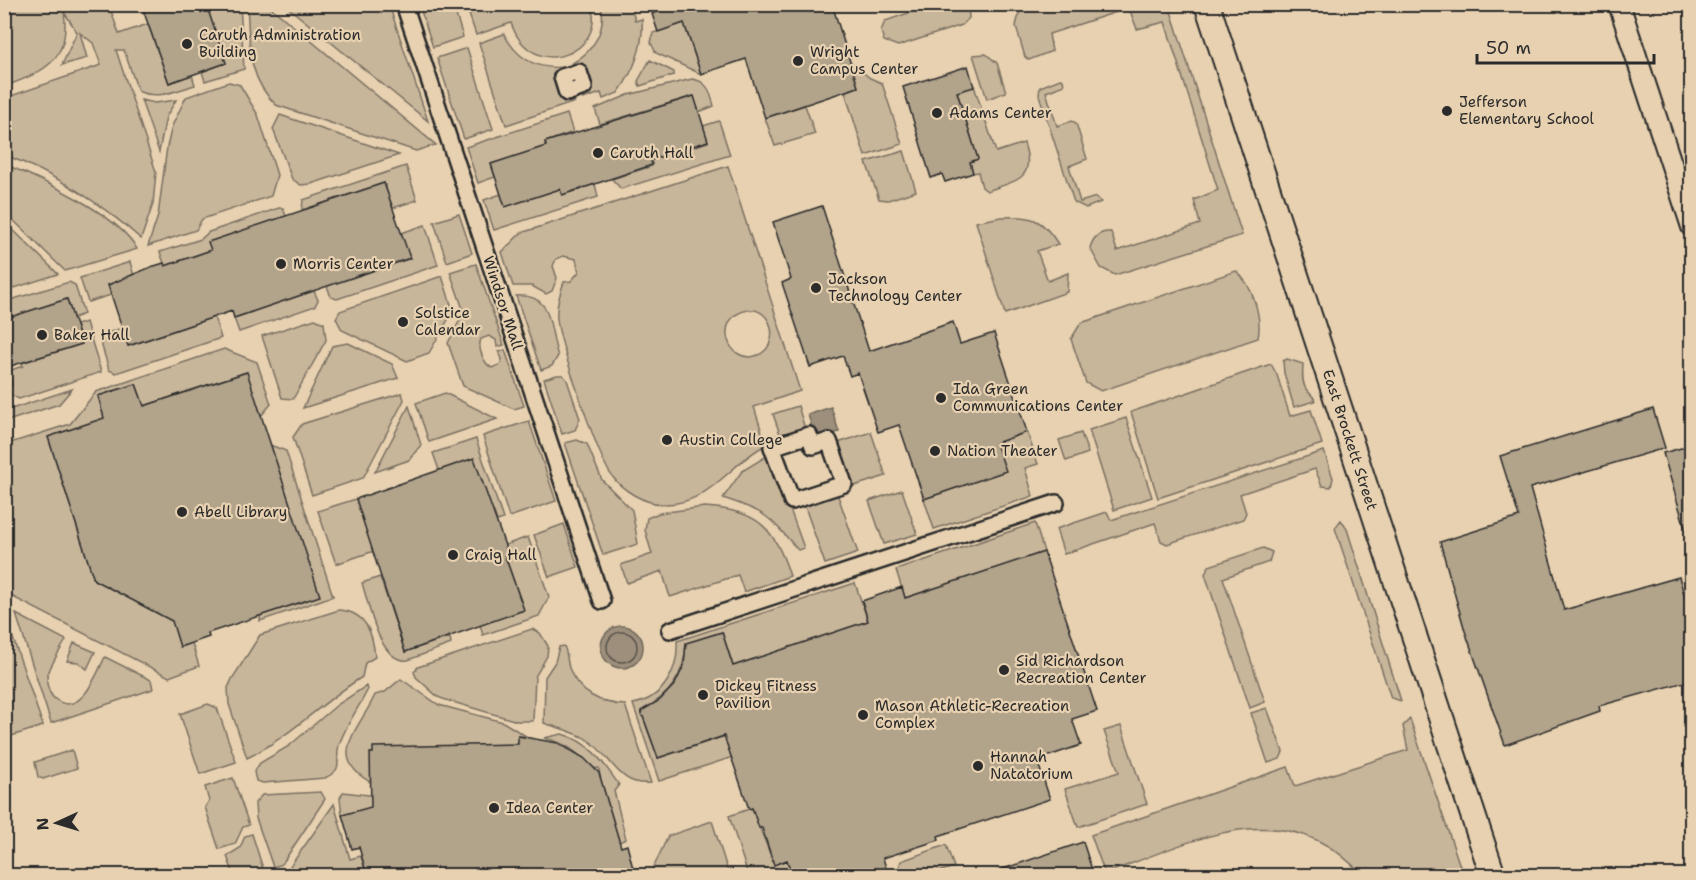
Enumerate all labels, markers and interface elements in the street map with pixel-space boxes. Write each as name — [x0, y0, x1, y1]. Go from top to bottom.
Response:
place label: Caruth Administration Building — [199, 25, 361, 62]
scale bar — [1477, 27, 1654, 65]
text: 50 m — [1486, 36, 1531, 60]
marker: Caruth Administration Building — [180, 37, 194, 51]
place label: Wright Campus Center — [810, 42, 918, 79]
marker: Wright Campus Center — [791, 54, 805, 68]
place label: Jefferson Elementary School — [1459, 92, 1595, 129]
place label: Adams Center — [949, 103, 1052, 123]
marker: Jefferson Elementary School — [1440, 104, 1454, 118]
marker: Adams Center — [930, 106, 944, 120]
place label: Caruth Hall — [610, 143, 694, 163]
marker: Caruth Hall — [591, 146, 605, 160]
street label: Windsor Mall — [478, 253, 528, 353]
place label: Morris Center — [293, 254, 394, 274]
marker: Morris Center — [274, 257, 288, 271]
place label: Jackson Technology Center — [828, 269, 962, 306]
marker: Jackson Technology Center — [809, 281, 823, 295]
place label: Solstice Calendar — [415, 303, 481, 340]
marker: Solstice Calendar — [396, 315, 410, 329]
place label: Baker Hall — [54, 325, 130, 345]
marker: Baker Hall — [35, 328, 49, 342]
street label: East Brockett Street — [1318, 367, 1382, 513]
place label: Ida Green Communications Center — [953, 379, 1123, 416]
marker: Ida Green Communications Center — [934, 391, 948, 405]
place label: Austin College — [679, 430, 783, 450]
marker: Austin College — [660, 433, 674, 447]
place label: Nation Theater — [947, 441, 1058, 461]
marker: Nation Theater — [928, 444, 942, 458]
place label: Abell Library — [194, 502, 287, 522]
marker: Abell Library — [175, 505, 189, 519]
place label: Craig Hall — [465, 545, 537, 565]
marker: Craig Hall — [446, 548, 460, 562]
place label: Sid Richardson Recreation Center — [1016, 651, 1147, 688]
marker: Sid Richardson Recreation Center — [997, 663, 1011, 677]
place label: Dickey Fitness Pavilion — [715, 676, 817, 713]
marker: Dickey Fitness Pavilion — [696, 688, 710, 702]
place label: Mason Athletic-Recreation Complex — [875, 696, 1069, 733]
marker: Mason Athletic-Recreation Complex — [856, 708, 870, 722]
place label: Hannah Natatorium — [990, 747, 1073, 784]
marker: Hannah Natatorium — [971, 759, 985, 773]
north arrow — [27, 793, 87, 853]
place label: Idea Center — [506, 798, 593, 818]
marker: Idea Center — [487, 801, 501, 815]
text: N — [32, 817, 53, 831]

